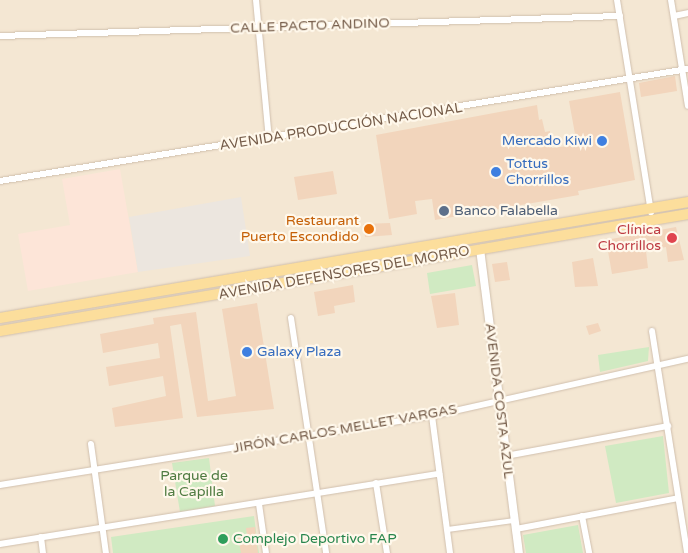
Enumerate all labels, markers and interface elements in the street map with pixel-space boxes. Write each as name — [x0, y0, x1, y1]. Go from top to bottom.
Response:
street label: CALLE PACTO ANDINO — [230, 15, 390, 37]
street label: AVENIDA PRODUCCIÓN NACIONAL — [218, 99, 464, 155]
place label: Mercado Kiwi — [502, 133, 592, 149]
marker: Mercado Kiwi — [596, 135, 608, 147]
place label: Tottus Chorrillos — [506, 156, 569, 188]
marker: Tottus Chorrillos — [490, 166, 502, 178]
place label: Banco Falabella — [454, 203, 558, 219]
marker: Banco Falabella — [438, 205, 450, 217]
place label: Restaurant Puerto Escondido — [241, 213, 359, 246]
place label: Clínica Chorrillos — [598, 222, 661, 254]
marker: Restaurant Puerto Escondido — [363, 223, 375, 235]
marker: Clínica Chorrillos — [665, 231, 679, 245]
street label: AVENIDA DEFENSORES DEL MORRO — [217, 243, 471, 303]
street label: AVENIDA COSTA AZUL — [481, 322, 517, 480]
place label: Galaxy Plaza — [257, 344, 341, 360]
marker: Galaxy Plaza — [241, 346, 253, 358]
street label: JIRÓN CARLOS MELLET VARGAS — [232, 401, 458, 457]
park label: Parque de la Capilla — [160, 468, 228, 501]
place label: Complejo Deportivo FAP — [233, 531, 397, 547]
marker: Complejo Deportivo FAP — [217, 533, 229, 545]

